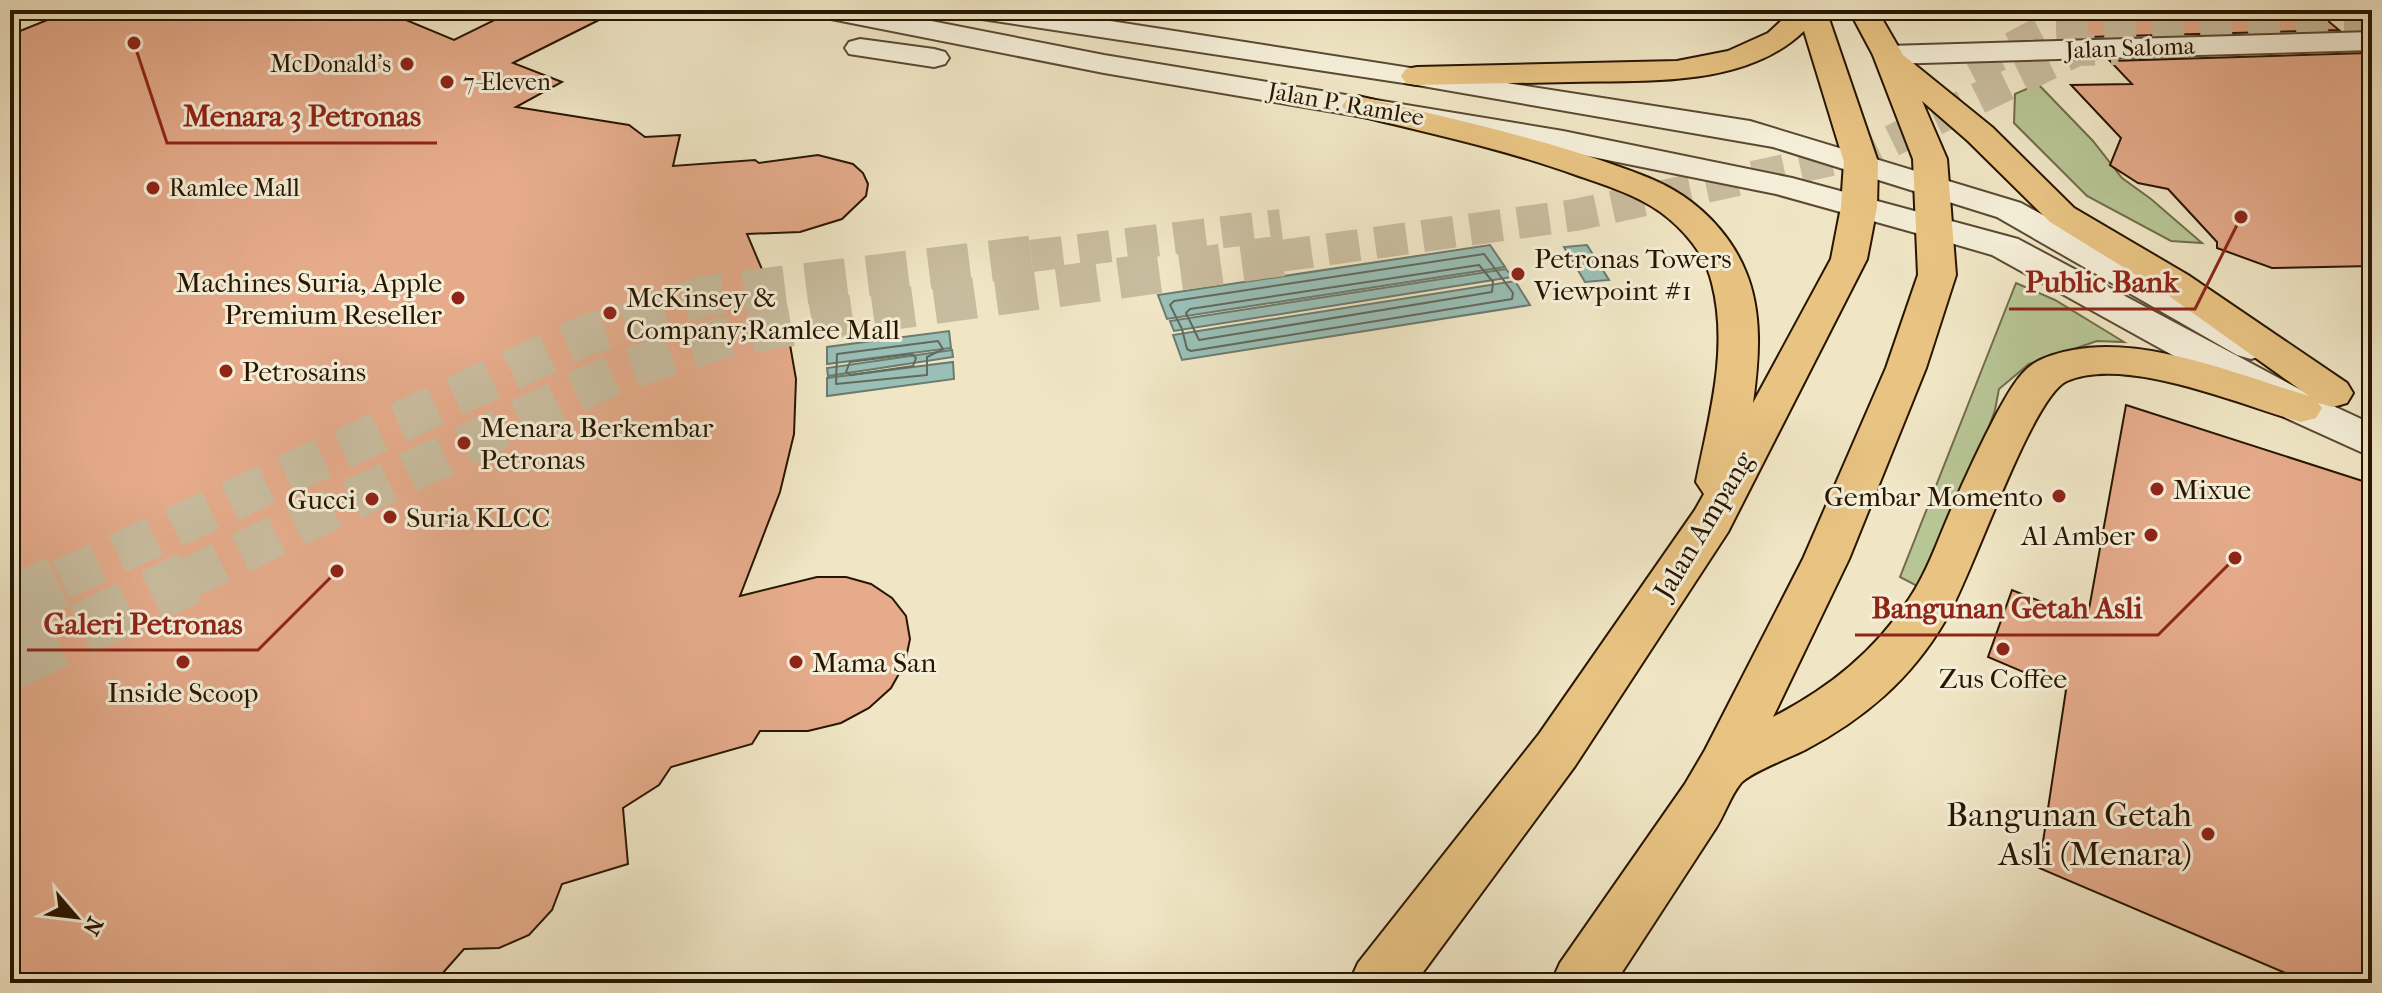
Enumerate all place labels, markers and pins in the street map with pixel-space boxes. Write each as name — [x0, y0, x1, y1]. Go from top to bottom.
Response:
place label: McDonald's — [270, 50, 391, 78]
marker: McDonald's — [398, 55, 416, 73]
place label: 7-Eleven — [463, 68, 551, 96]
marker: 7-Eleven — [438, 73, 456, 91]
callout: Menara 3 Petronas — [167, 89, 437, 143]
place label: Ramlee Mall — [169, 174, 300, 202]
marker: Ramlee Mall — [144, 179, 162, 197]
place label: Petronas Towers Viewpoint #1 — [1533, 242, 1732, 307]
callout: Public Bank — [2009, 255, 2195, 309]
marker: Petronas Towers Viewpoint #1 — [1509, 265, 1527, 283]
place label: Machines Suria, Apple Premium Reseller — [176, 266, 442, 331]
place label: McKinsey & Company;Ramlee Mall — [626, 281, 900, 346]
marker: Machines Suria, Apple Premium Reseller — [449, 289, 467, 307]
marker: McKinsey & Company;Ramlee Mall — [601, 304, 619, 322]
place label: Petrosains — [242, 355, 366, 388]
marker: Petrosains — [217, 362, 235, 380]
place label: Menara Berkembar Petronas — [480, 411, 714, 476]
marker: Menara Berkembar Petronas — [455, 434, 473, 452]
place label: Mixue — [2173, 473, 2251, 506]
place label: Gembar Momento — [1824, 480, 2043, 513]
marker: Mixue — [2148, 480, 2166, 498]
place label: Gucci — [287, 483, 356, 516]
marker: Gembar Momento — [2050, 487, 2068, 505]
marker: Gucci — [363, 490, 381, 508]
place label: Suria KLCC — [406, 501, 550, 534]
marker: Suria KLCC — [381, 508, 399, 526]
place label: Al Amber — [2020, 519, 2135, 552]
marker: Al Amber — [2142, 526, 2160, 544]
callout: Bangunan Getah Asli — [1855, 581, 2158, 635]
callout: Galeri Petronas — [27, 596, 258, 650]
marker: Zus Coffee — [1994, 640, 2012, 658]
place label: Mama San — [812, 646, 936, 679]
marker: Inside Scoop — [174, 653, 192, 671]
marker: Mama San — [787, 653, 805, 671]
place label: Zus Coffee — [1939, 662, 2067, 695]
place label: Inside Scoop — [107, 676, 259, 709]
place label: Bangunan Getah Asli (Menara) — [1946, 795, 2192, 874]
marker: Bangunan Getah Asli (Menara) — [2199, 825, 2217, 843]

